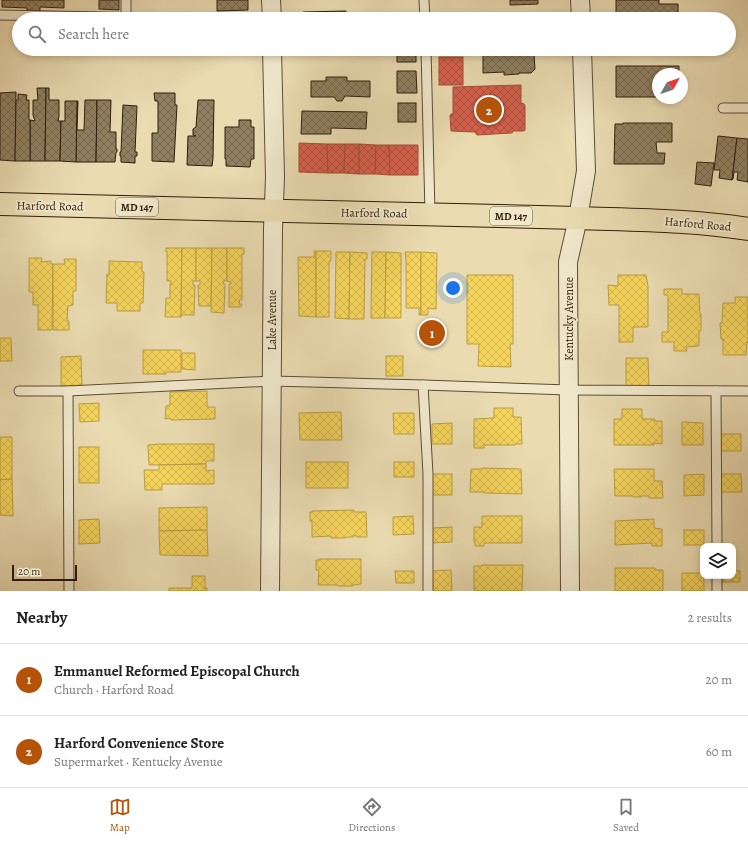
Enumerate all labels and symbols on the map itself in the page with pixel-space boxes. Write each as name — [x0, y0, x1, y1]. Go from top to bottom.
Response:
north arrow — [652, 68, 688, 104]
pin: 2 — [476, 95, 502, 125]
street label: Harford Road — [16, 197, 84, 215]
road number: MD 147 — [116, 198, 158, 216]
street label: Harford Road — [340, 204, 408, 222]
road number: MD 147 — [490, 207, 532, 225]
street label: Harford Road — [664, 213, 733, 235]
street label: Kentucky Avenue — [561, 277, 577, 361]
your location — [443, 278, 463, 298]
street label: Lake Avenue — [264, 290, 280, 350]
pin: 1 — [419, 318, 445, 348]
scale bar — [12, 563, 77, 582]

